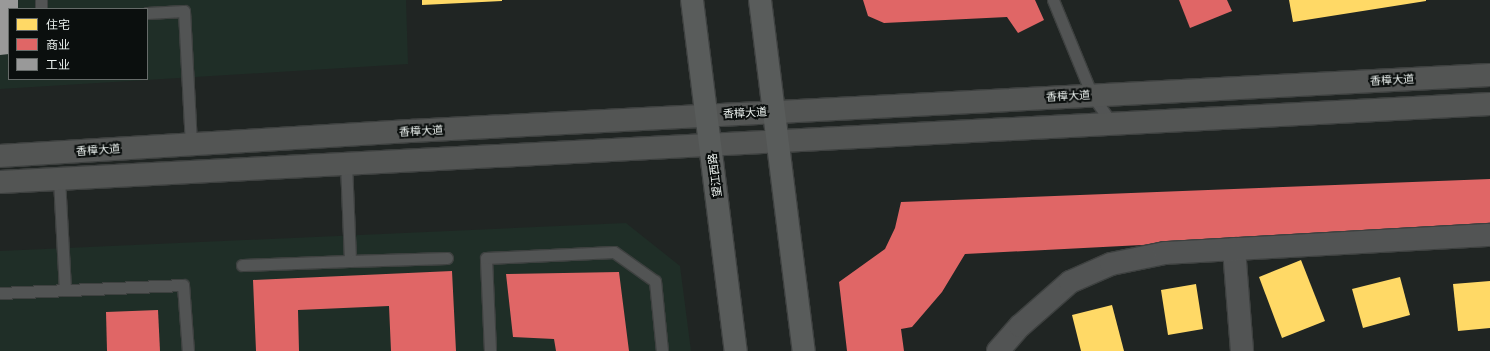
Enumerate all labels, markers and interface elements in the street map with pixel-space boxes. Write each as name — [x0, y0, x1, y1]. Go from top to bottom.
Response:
legend — [8, 8, 148, 80]
text: 住宅 — [46, 17, 70, 33]
text: 商业 — [46, 37, 70, 53]
text: 工业 — [46, 57, 70, 73]
street label: 香樟大道 — [1370, 72, 1414, 88]
street label: 香樟大道 — [1046, 88, 1090, 104]
street label: 香樟大道 — [723, 105, 767, 121]
street label: 香樟大道 — [399, 123, 443, 139]
street label: 香樟大道 — [76, 142, 120, 158]
street label: 望江西路 — [706, 152, 724, 198]

